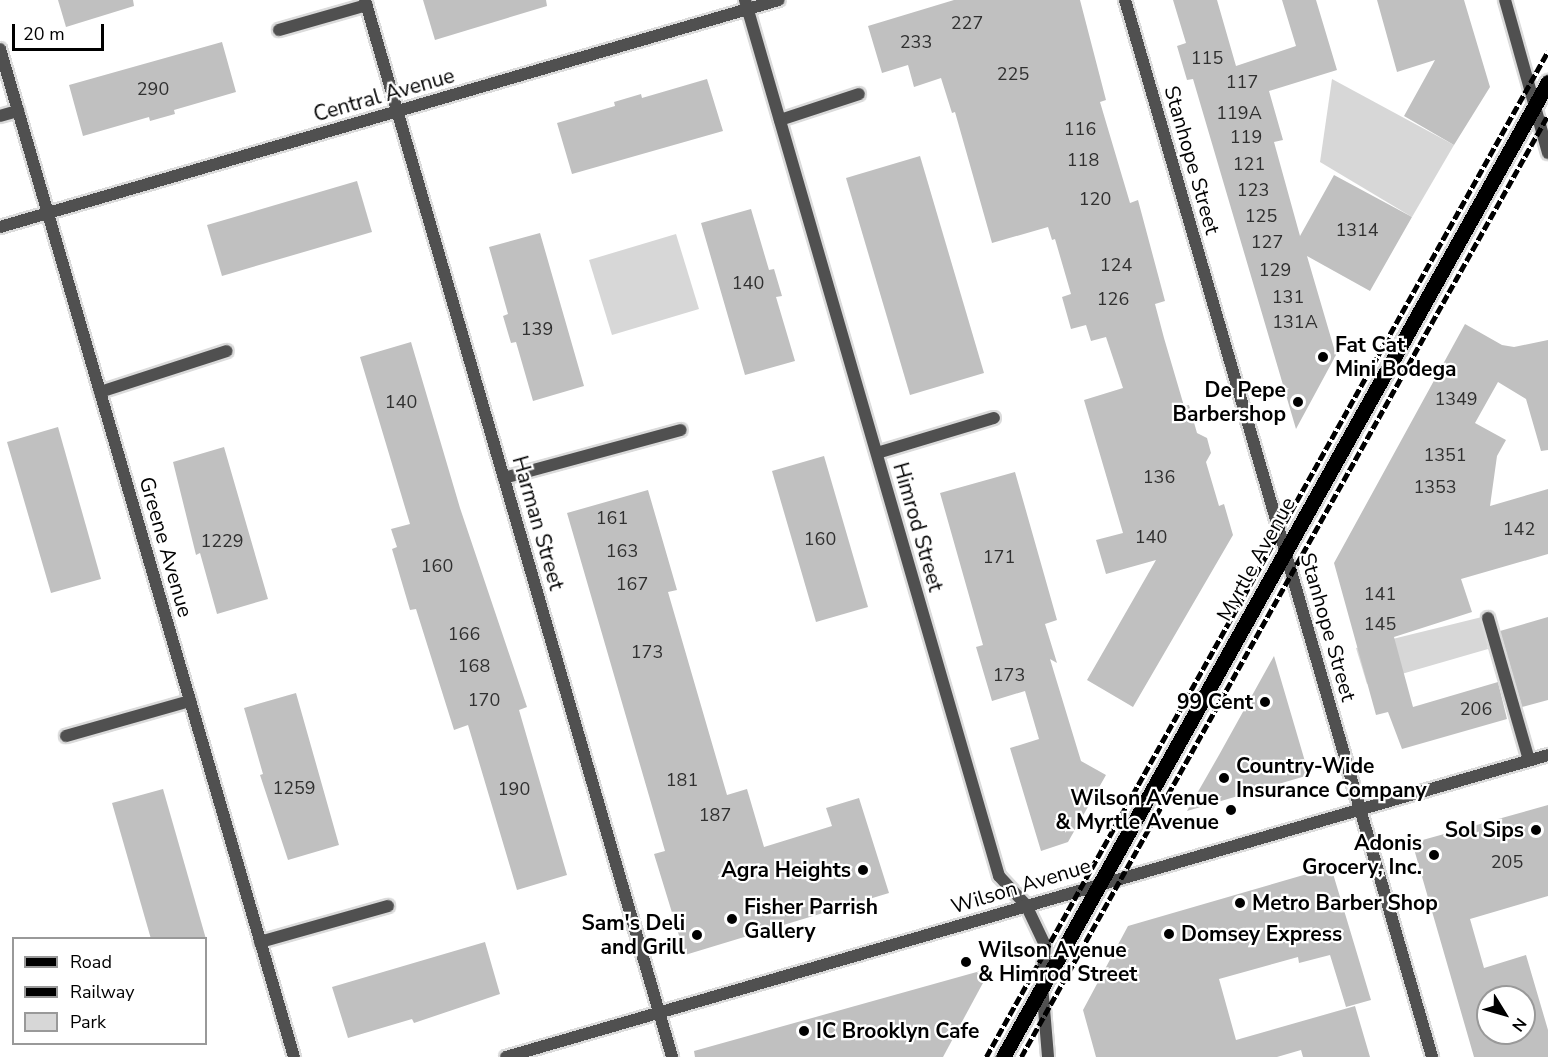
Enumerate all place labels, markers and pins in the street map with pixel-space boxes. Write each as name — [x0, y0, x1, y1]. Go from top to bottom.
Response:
place label: Fat Cat Mini Bodega — [1335, 332, 1457, 382]
marker: Fat Cat Mini Bodega — [1316, 350, 1330, 364]
place label: De Pepe Barbershop — [1172, 377, 1286, 427]
marker: De Pepe Barbershop — [1291, 395, 1305, 409]
place label: 99 Cent — [1177, 689, 1253, 715]
marker: 99 Cent — [1258, 695, 1272, 709]
place label: Country-Wide Insurance Company — [1236, 753, 1427, 803]
marker: Country-Wide Insurance Company — [1217, 771, 1231, 785]
place label: Wilson Avenue & Myrtle Avenue — [1055, 785, 1219, 835]
marker: Wilson Avenue & Myrtle Avenue — [1224, 803, 1238, 817]
place label: Sol Sips — [1445, 817, 1524, 843]
marker: Sol Sips — [1529, 823, 1543, 837]
place label: Adonis Grocery, Inc. — [1302, 830, 1422, 880]
marker: Adonis Grocery, Inc. — [1427, 848, 1441, 862]
place label: Agra Heights — [721, 857, 851, 883]
marker: Agra Heights — [856, 863, 870, 877]
place label: Metro Barber Shop — [1252, 890, 1438, 916]
place label: Fisher Parrish Gallery — [744, 894, 878, 944]
marker: Metro Barber Shop — [1233, 896, 1247, 910]
place label: Sam's Deli and Grill — [581, 910, 685, 960]
marker: Fisher Parrish Gallery — [725, 912, 739, 926]
place label: Domsey Express — [1181, 921, 1342, 947]
marker: Domsey Express — [1162, 927, 1176, 941]
marker: Sam's Deli and Grill — [690, 928, 704, 942]
place label: Wilson Avenue & Himrod Street — [978, 937, 1137, 987]
marker: Wilson Avenue & Himrod Street — [959, 955, 973, 969]
place label: IC Brooklyn Cafe — [816, 1018, 979, 1044]
marker: IC Brooklyn Cafe — [797, 1024, 811, 1038]

